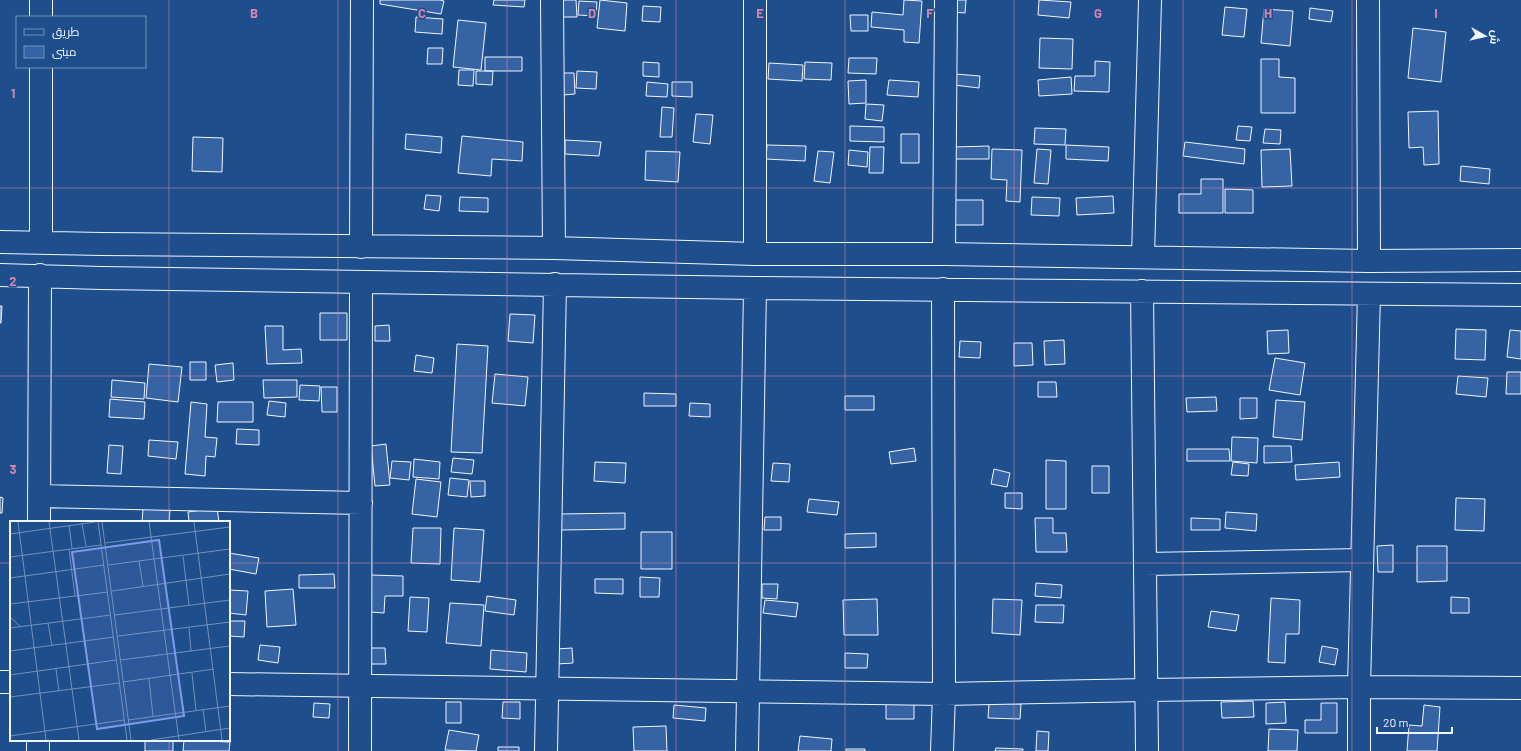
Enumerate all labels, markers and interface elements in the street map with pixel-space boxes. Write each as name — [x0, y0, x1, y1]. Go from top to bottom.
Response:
text: B — [250, 5, 258, 21]
text: C — [418, 5, 426, 21]
text: D — [588, 5, 596, 21]
text: E — [756, 5, 764, 21]
text: F — [926, 5, 934, 21]
text: G — [1094, 5, 1102, 21]
text: H — [1264, 5, 1272, 21]
text: I — [1434, 5, 1438, 21]
legend — [16, 16, 146, 68]
north arrow — [1465, 16, 1505, 56]
text: طريق — [52, 24, 80, 39]
text: ش — [1487, 29, 1503, 45]
text: مبنى — [52, 44, 77, 59]
text: 1 — [11, 85, 15, 101]
text: 2 — [9, 273, 17, 289]
text: 3 — [9, 461, 17, 477]
inset map — [10, 521, 230, 741]
scale bar — [1377, 709, 1452, 735]
text: 20 m — [1383, 715, 1409, 729]

